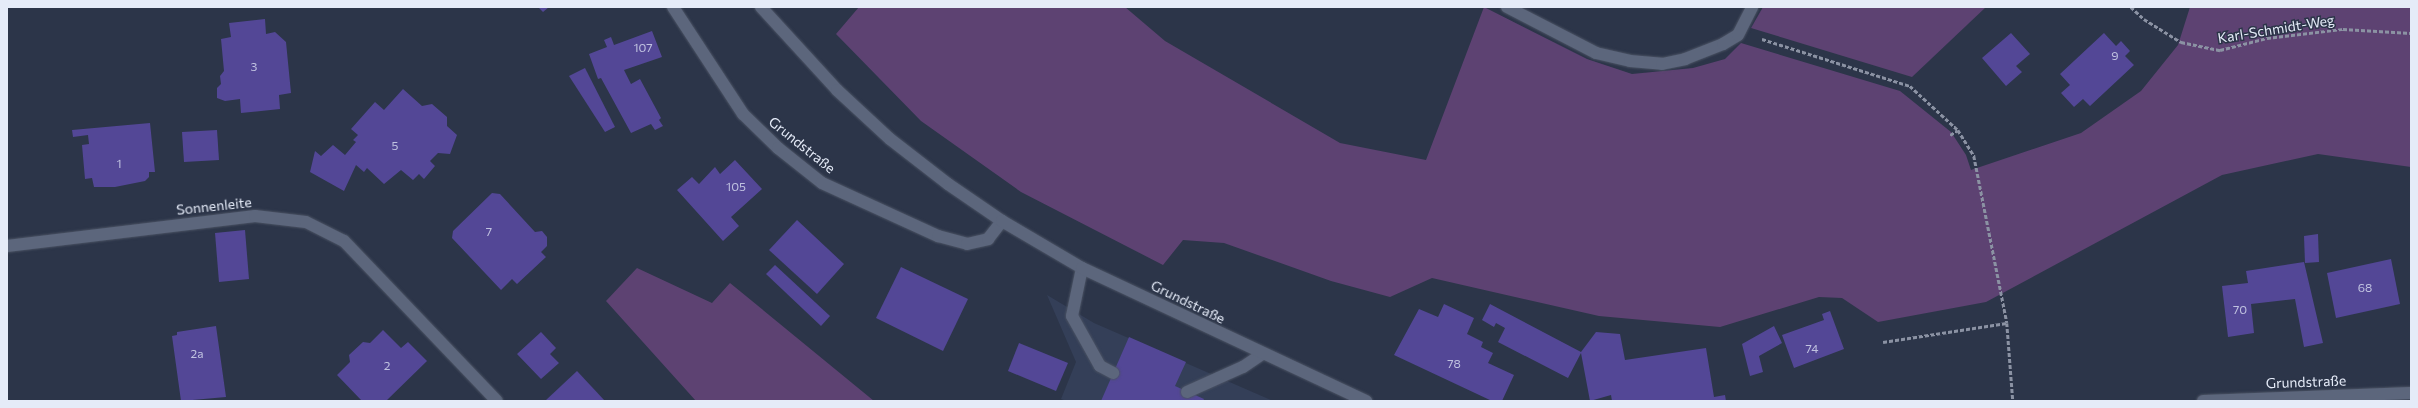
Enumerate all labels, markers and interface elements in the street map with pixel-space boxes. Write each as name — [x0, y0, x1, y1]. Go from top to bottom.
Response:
street label: Karl-Schmidt-Weg — [2216, 11, 2336, 47]
house number: 107 — [633, 41, 653, 55]
house number: 9 — [2111, 49, 2119, 63]
house number: 3 — [251, 60, 257, 74]
street label: Grundstraße — [765, 113, 839, 177]
house number: 5 — [392, 139, 398, 153]
house number: 1 — [116, 157, 122, 171]
house number: 105 — [726, 180, 746, 194]
street label: Sonnenleite — [176, 194, 252, 218]
house number: 7 — [486, 225, 492, 239]
street label: Grundstraße — [1148, 277, 1228, 327]
house number: 68 — [2358, 281, 2372, 295]
house number: 70 — [2233, 303, 2247, 317]
house number: 74 — [1806, 342, 1818, 356]
house number: 2a — [191, 347, 203, 361]
house number: 78 — [1447, 357, 1461, 371]
house number: 2 — [384, 359, 390, 373]
street label: Grundstraße — [2265, 372, 2347, 392]

